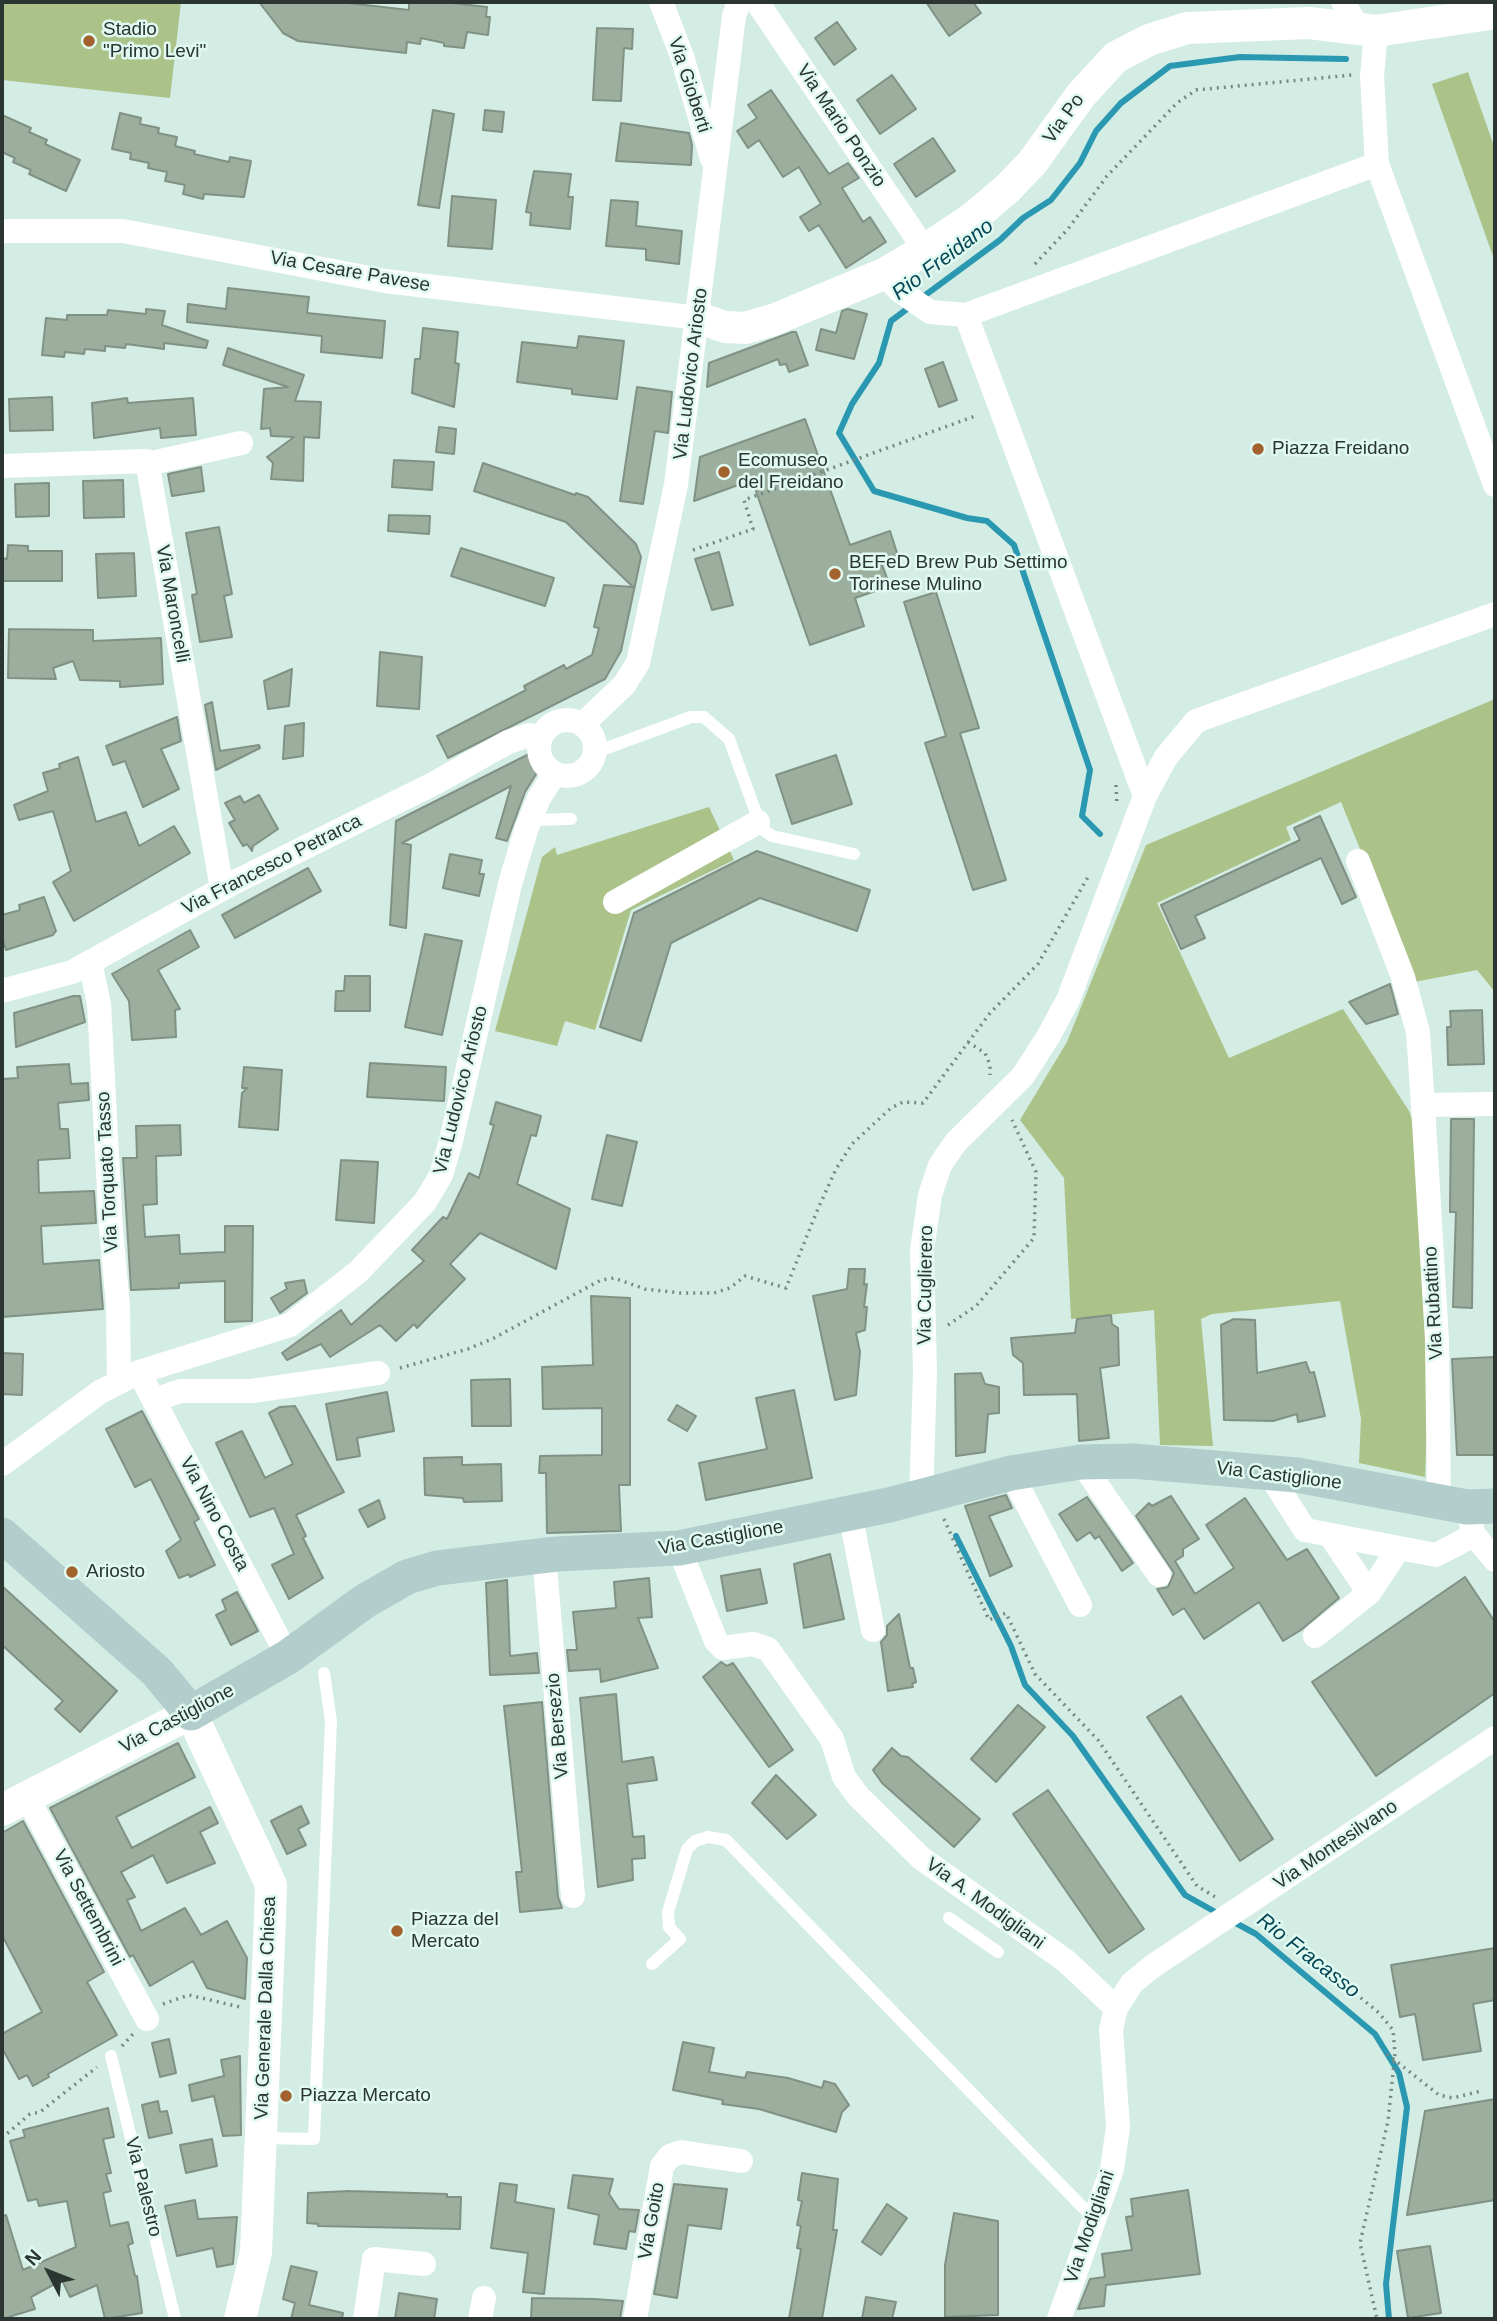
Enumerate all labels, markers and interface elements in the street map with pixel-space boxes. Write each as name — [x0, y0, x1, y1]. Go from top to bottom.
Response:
place label: Stadio "Primo Levi" — [103, 19, 206, 63]
marker: Stadio "Primo Levi" — [81, 33, 97, 49]
street label: Via Gioberti — [663, 34, 715, 136]
street label: Via Mario Ponzio — [791, 60, 891, 192]
street label: Via Po — [1038, 90, 1090, 148]
water label: Rio Freidano — [887, 214, 999, 306]
street label: Via Cesare Pavese — [268, 247, 432, 297]
street label: Via Ludovico Ariosto — [669, 287, 713, 461]
place label: Piazza Freidano — [1272, 438, 1409, 460]
marker: Piazza Freidano — [1250, 441, 1266, 457]
place label: Ecomuseo del Freidano — [738, 450, 844, 494]
marker: Ecomuseo del Freidano — [716, 464, 732, 480]
street label: Via Maroncelli — [150, 543, 194, 665]
place label: BEFeD Brew Pub Settimo Torinese Mulino — [849, 552, 1068, 596]
marker: BEFeD Brew Pub Settimo Torinese Mulino — [827, 566, 843, 582]
street label: Via Francesco Petrarca — [179, 810, 365, 920]
street label: Via Ludovico Ariosto — [429, 1003, 493, 1177]
street label: Via Torquato Tasso — [92, 1091, 124, 1253]
street label: Via Cuglierero — [914, 1225, 938, 1345]
street label: Via Rubattino — [1420, 1246, 1448, 1360]
street label: Via Nino Costa — [174, 1453, 254, 1575]
street label: Via Castiglione — [1215, 1457, 1343, 1495]
street label: Via Castiglione — [657, 1516, 785, 1560]
place label: Ariosto — [86, 1561, 145, 1583]
marker: Ariosto — [64, 1564, 80, 1580]
street label: Via Bersezio — [542, 1672, 574, 1780]
street label: Via Castiglione — [116, 1679, 238, 1759]
street label: Via Montesilvano — [1270, 1795, 1402, 1895]
street label: Via Settembrini — [48, 1846, 128, 1970]
street label: Via A. Modigliani — [921, 1853, 1049, 1955]
street label: Via Generale Dalla Chiesa — [251, 1896, 281, 2120]
water label: Rio Fracasso — [1252, 1908, 1364, 2004]
place label: Piazza del Mercato — [411, 1909, 499, 1953]
marker: Piazza del Mercato — [389, 1923, 405, 1939]
place label: Piazza Mercato — [300, 2085, 431, 2107]
marker: Piazza Mercato — [278, 2088, 294, 2104]
street label: Via Palestro — [120, 2135, 166, 2239]
street label: Via Modigliani — [1060, 2168, 1120, 2286]
street label: Via Goito — [634, 2181, 670, 2261]
north arrow — [14, 2237, 84, 2307]
text: N — [21, 2245, 45, 2270]

